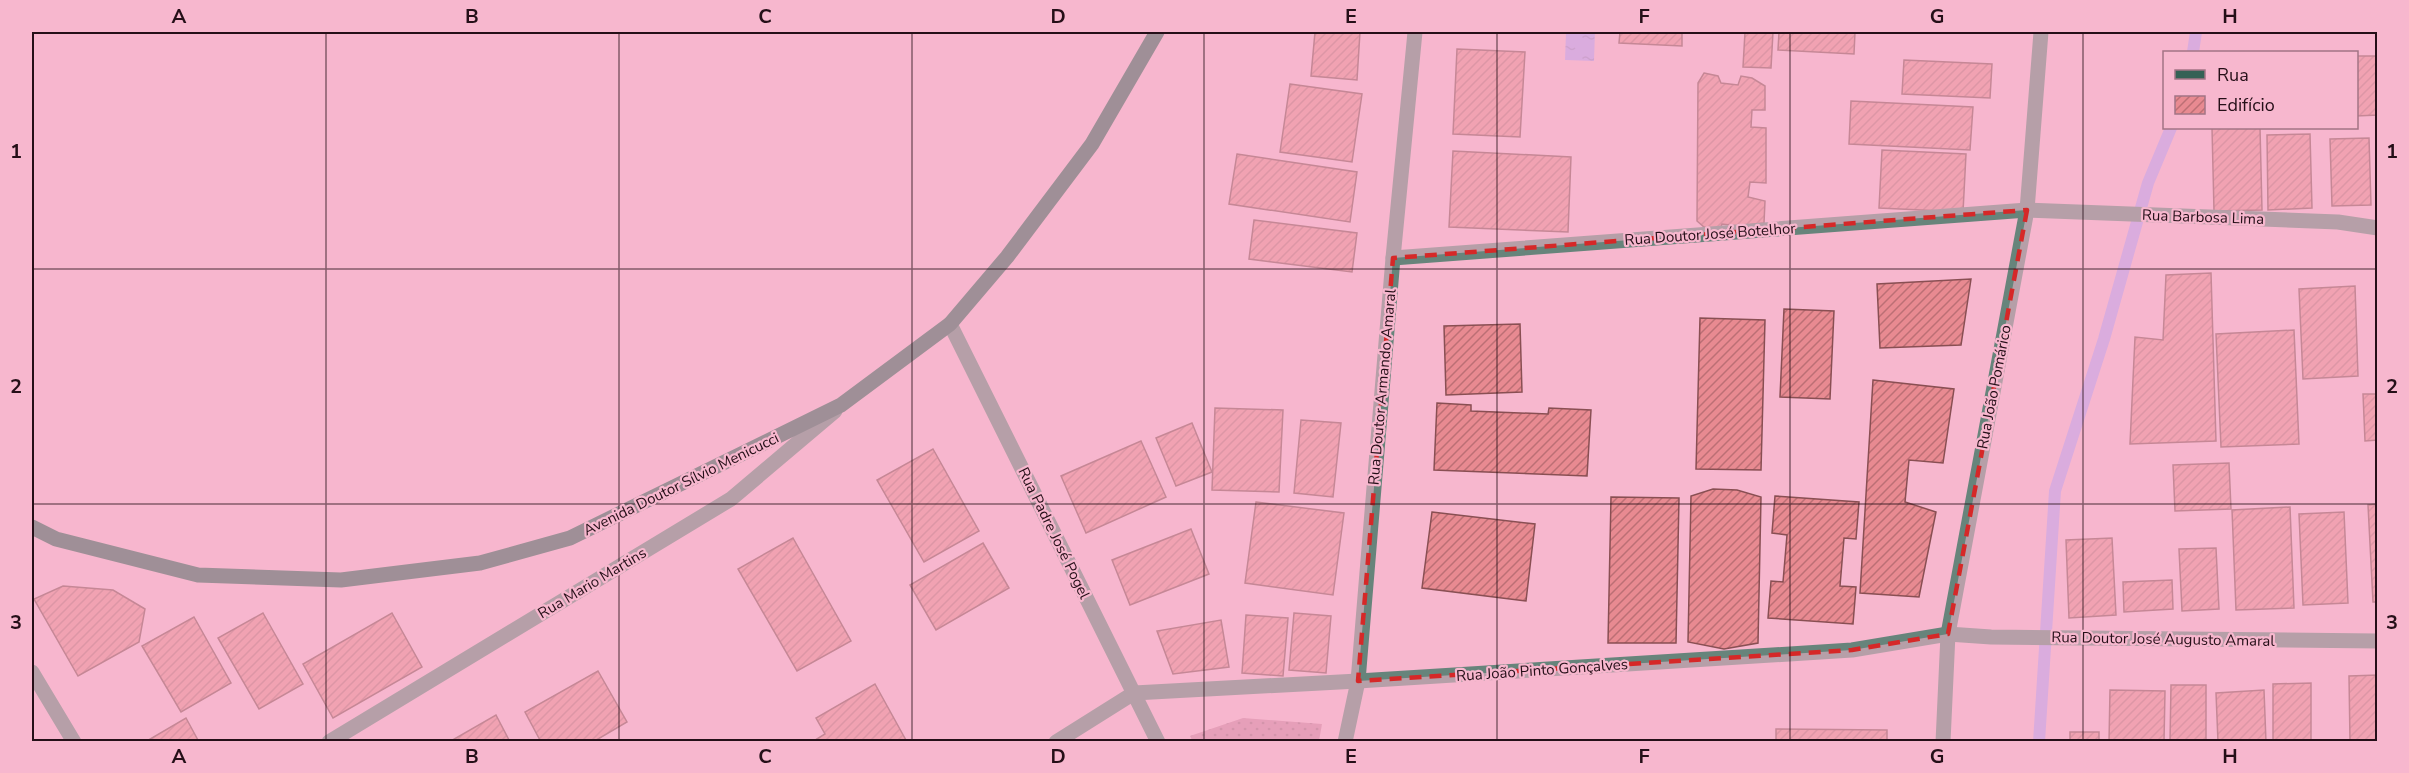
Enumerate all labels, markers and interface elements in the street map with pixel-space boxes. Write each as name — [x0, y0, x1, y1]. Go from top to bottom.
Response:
text: A — [172, 3, 187, 30]
text: B — [465, 3, 479, 30]
text: C — [758, 3, 772, 30]
text: D — [1050, 3, 1066, 30]
text: E — [1345, 3, 1357, 30]
text: F — [1638, 3, 1650, 30]
text: G — [1930, 3, 1944, 30]
text: H — [2222, 3, 2238, 30]
legend — [2163, 51, 2358, 129]
text: Rua — [2217, 63, 2249, 87]
text: Edifício — [2217, 93, 2275, 117]
text: 1 — [10, 138, 22, 165]
text: 1 — [2386, 138, 2398, 165]
street label: Rua Barbosa Lima — [2142, 205, 2264, 229]
street label: Rua Doutor José Botelhor — [1624, 218, 1797, 250]
street label: Rua Doutor Armando Amaral — [1363, 288, 1401, 486]
street label: Rua João Pomárico — [1972, 323, 2016, 451]
text: 2 — [10, 373, 22, 400]
text: 2 — [2386, 373, 2398, 400]
street label: Avenida Doutor Sílvio Menicucci — [580, 428, 782, 540]
street label: Rua Padre José Pogel — [1013, 464, 1095, 603]
street label: Rua Mario Martins — [534, 543, 650, 623]
text: 3 — [10, 609, 22, 636]
text: 3 — [2386, 609, 2398, 636]
street label: Rua Doutor José Augusto Amaral — [2051, 627, 2276, 651]
street label: Rua João Pinto Gonçalves — [1455, 654, 1629, 686]
text: A — [172, 743, 187, 770]
text: B — [465, 743, 479, 770]
text: C — [758, 743, 772, 770]
text: D — [1050, 743, 1066, 770]
text: E — [1345, 743, 1357, 770]
text: F — [1638, 743, 1650, 770]
text: G — [1930, 743, 1944, 770]
text: H — [2222, 743, 2238, 770]

